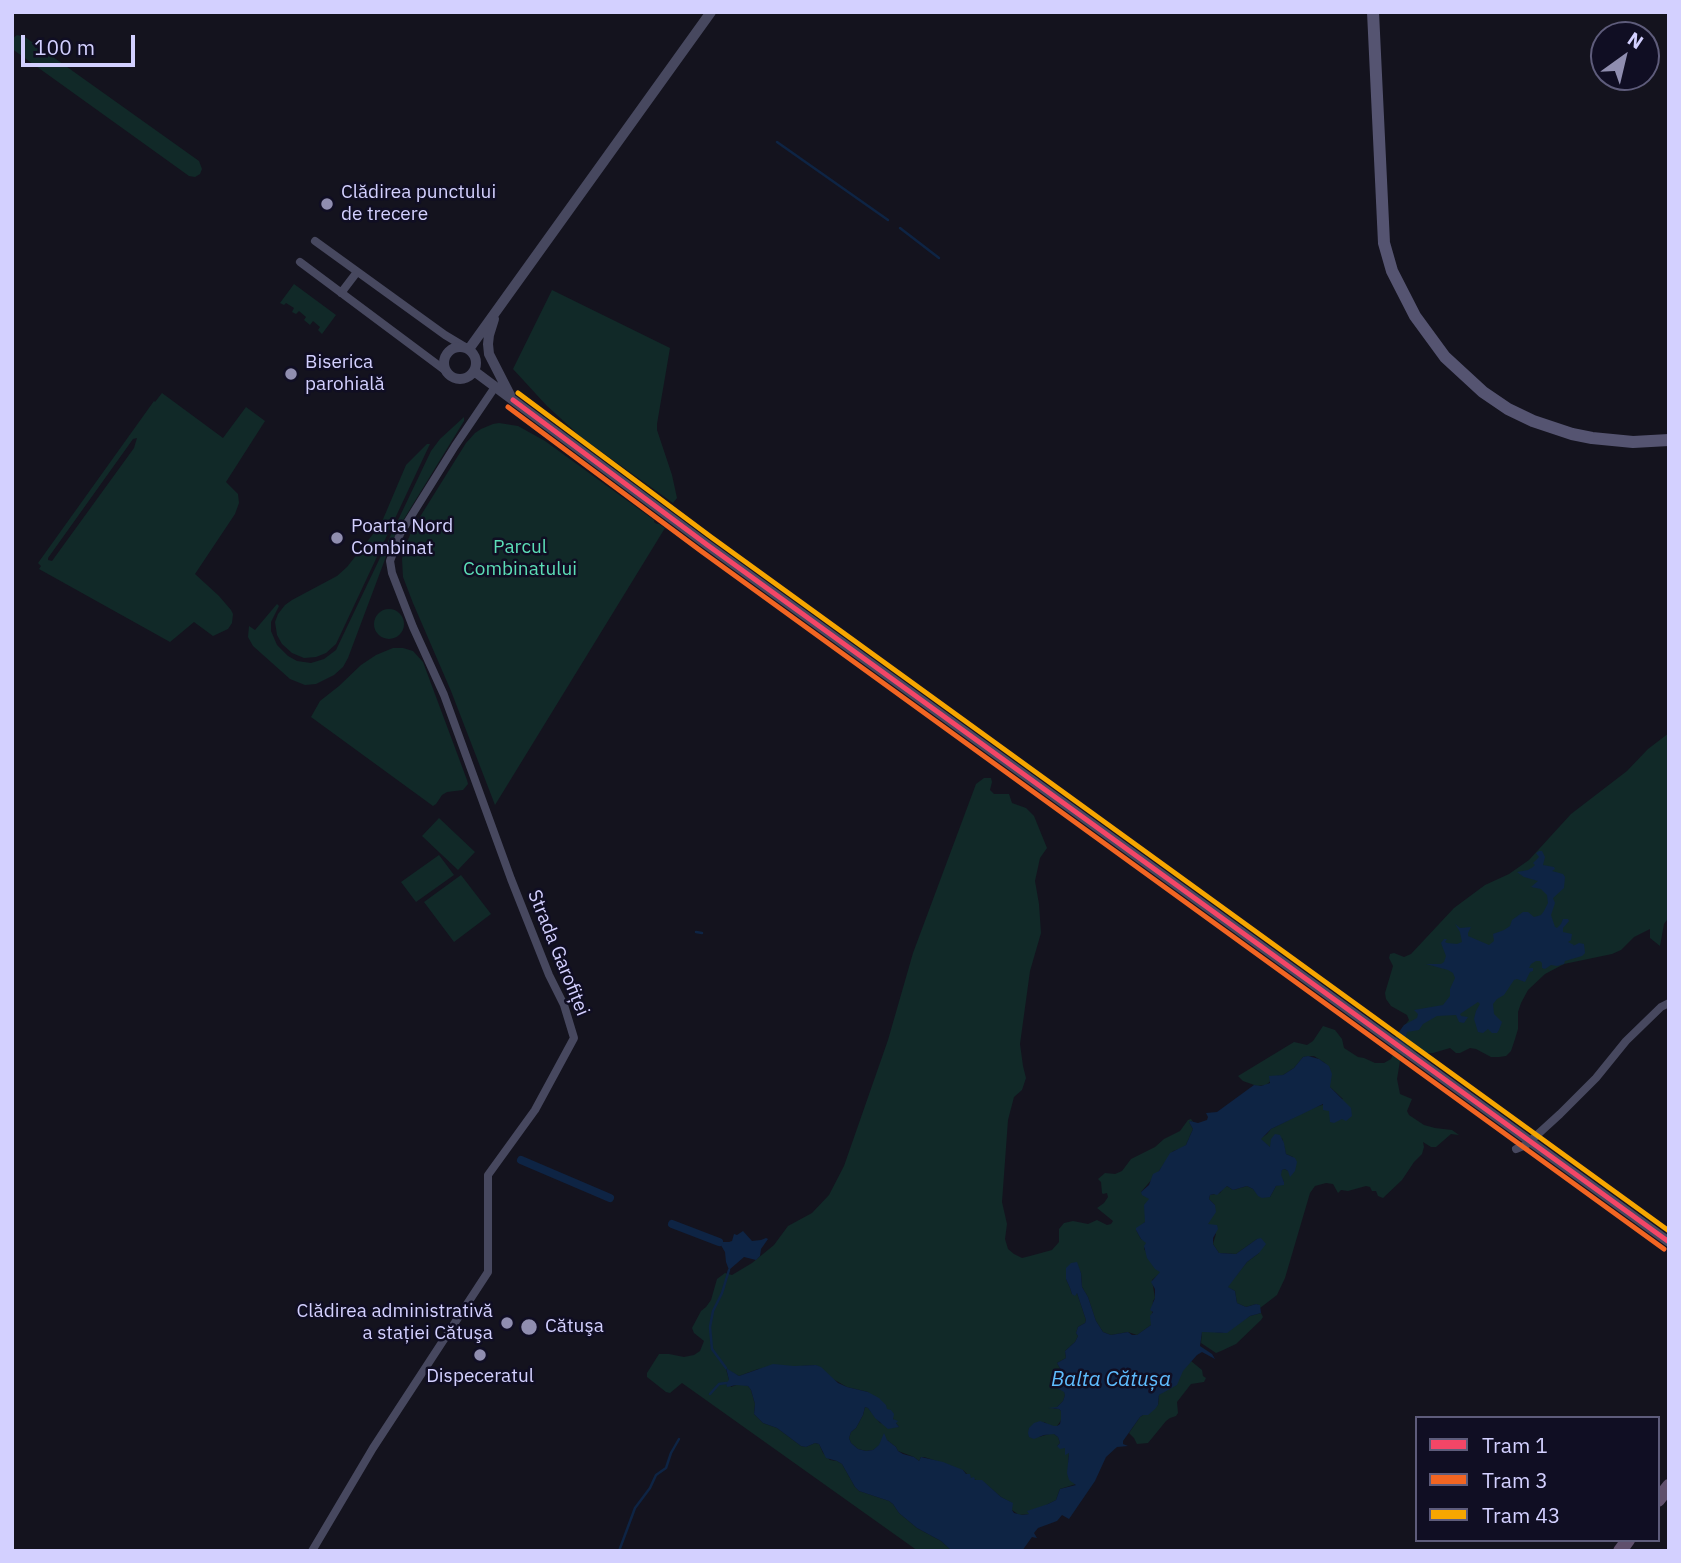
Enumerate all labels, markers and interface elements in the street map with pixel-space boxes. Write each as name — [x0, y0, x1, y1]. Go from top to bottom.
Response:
scale bar — [24, 21, 138, 65]
north arrow — [1590, 21, 1660, 91]
text: N — [1623, 26, 1648, 54]
text: 100 m — [34, 33, 95, 61]
place label: Clădirea punctului de trecere — [341, 182, 496, 226]
marker: Clădirea punctului de trecere — [319, 196, 335, 212]
place label: Biserica parohială — [305, 352, 385, 396]
marker: Biserica parohială — [283, 366, 299, 382]
place label: Poarta Nord Combinat — [351, 516, 453, 560]
marker: Poarta Nord Combinat — [329, 530, 345, 546]
park label: Parcul Combinatului — [463, 537, 577, 581]
street label: Strada Garofiței — [522, 887, 594, 1019]
place label: Clădirea administrativă a stației Cătuşa — [297, 1301, 493, 1345]
marker: Clădirea administrativă a stației Cătuşa — [499, 1315, 515, 1331]
place label: Cătuşa — [545, 1316, 604, 1338]
marker: Cătuşa — [519, 1317, 539, 1337]
marker: Dispeceratul — [472, 1347, 488, 1363]
place label: Dispeceratul — [426, 1366, 534, 1388]
water label: Balta Cătușa — [1051, 1367, 1171, 1393]
legend — [1415, 1416, 1660, 1542]
text: Tram 1 — [1482, 1431, 1548, 1459]
text: Tram 3 — [1482, 1466, 1548, 1494]
text: Tram 43 — [1482, 1501, 1560, 1529]

